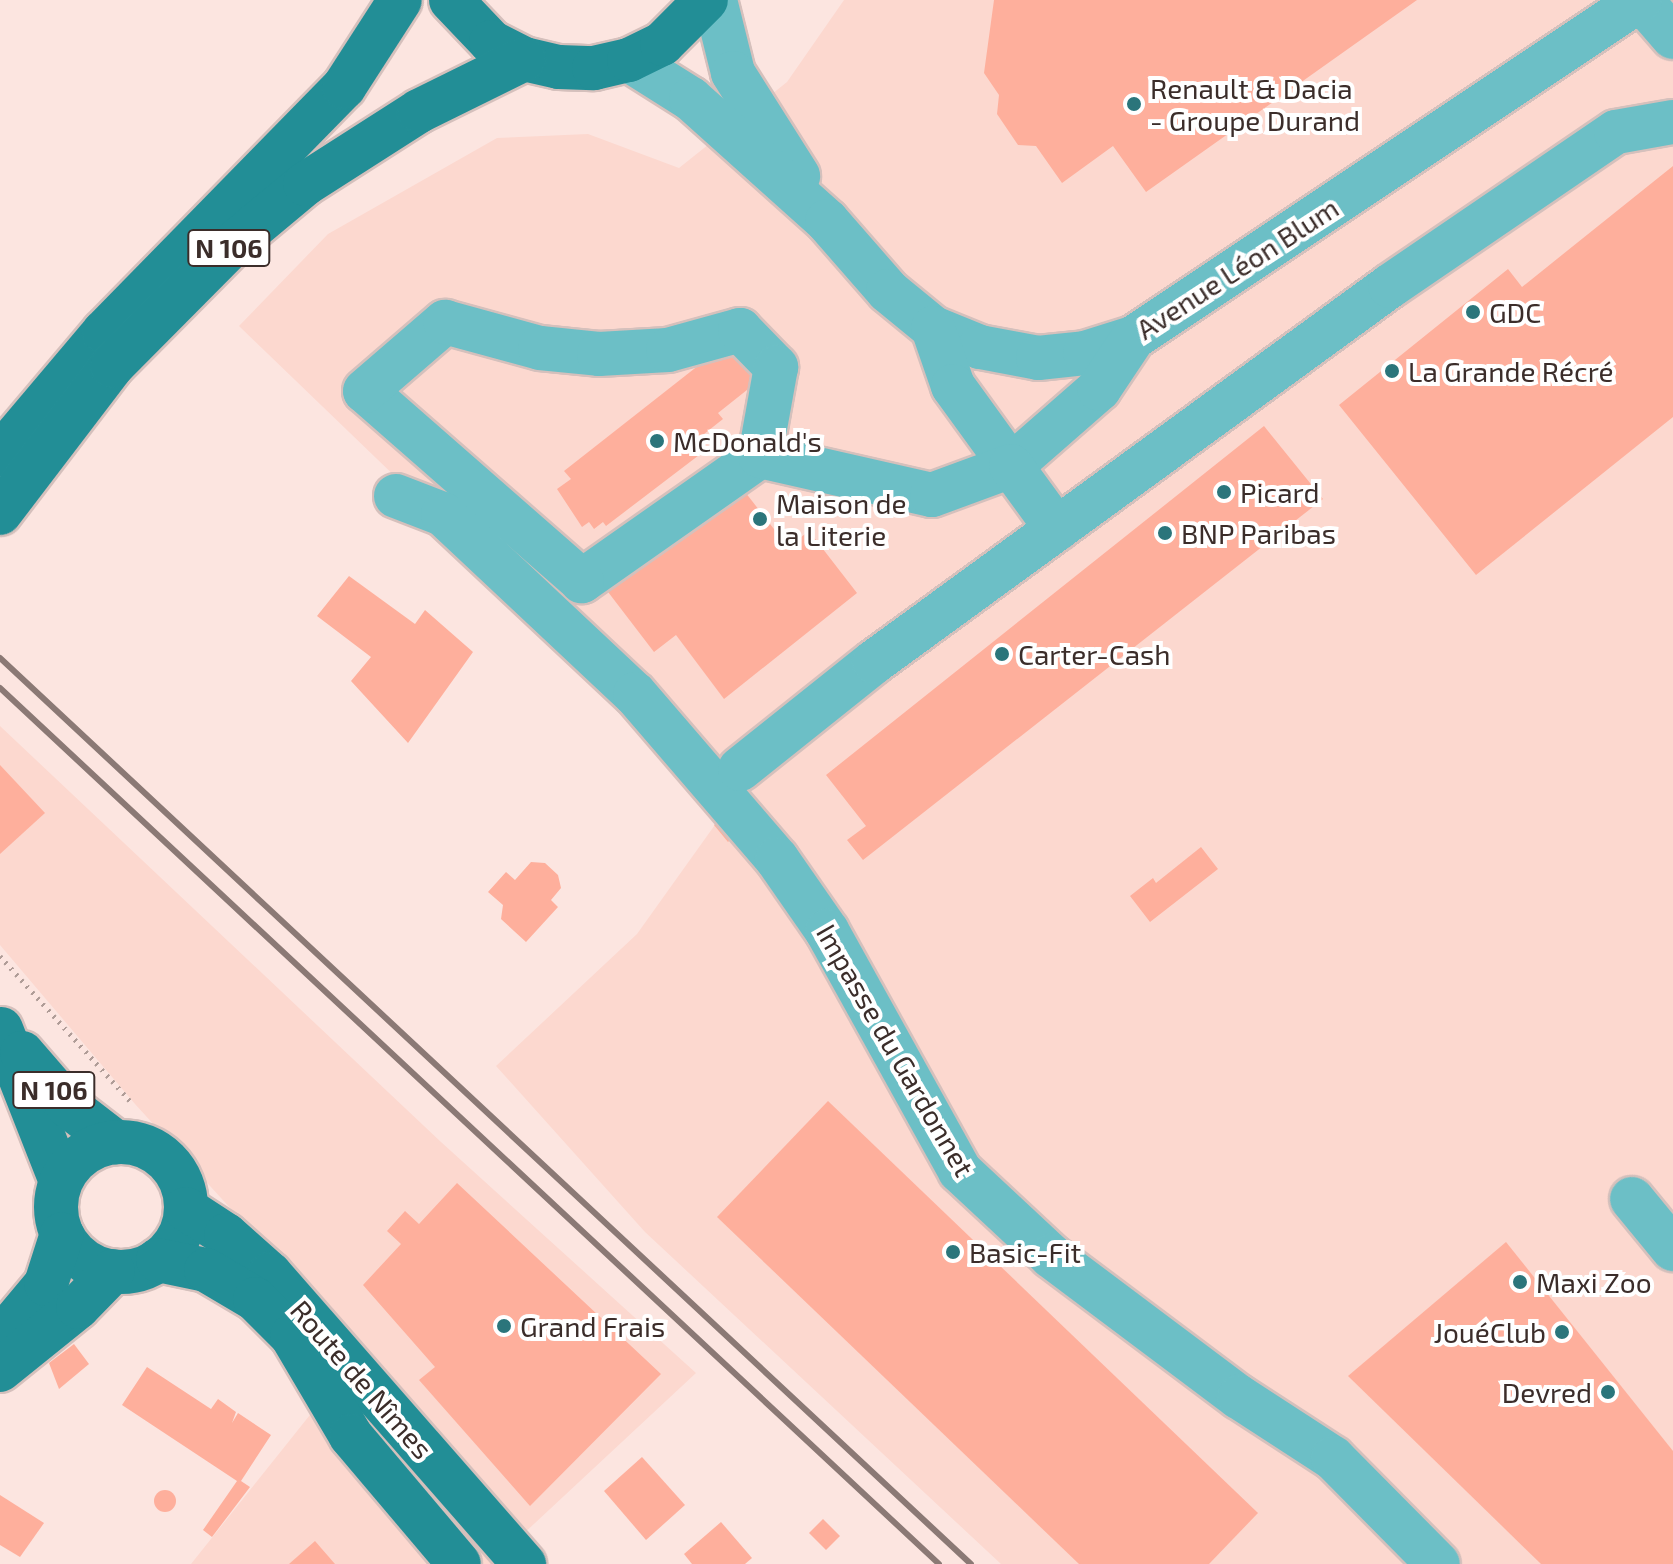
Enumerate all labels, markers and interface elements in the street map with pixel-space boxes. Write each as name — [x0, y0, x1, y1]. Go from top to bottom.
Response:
place label: Renault & Dacia - Groupe Durand — [1150, 71, 1360, 137]
marker: Renault & Dacia - Groupe Durand — [1125, 95, 1143, 113]
street label: Avenue Léon Blum — [1130, 190, 1344, 346]
road number: N 106 — [187, 226, 271, 270]
place label: GDC — [1489, 295, 1541, 329]
marker: GDC — [1464, 303, 1482, 321]
place label: La Grande Récré — [1408, 354, 1614, 388]
marker: La Grande Récré — [1383, 362, 1401, 380]
place label: McDonald's — [673, 424, 822, 458]
marker: McDonald's — [648, 432, 666, 450]
place label: Picard — [1240, 475, 1320, 509]
marker: Picard — [1215, 483, 1233, 501]
place label: Maison de la Literie — [776, 486, 907, 552]
marker: Maison de la Literie — [751, 510, 769, 528]
place label: BNP Paribas — [1181, 516, 1336, 550]
marker: BNP Paribas — [1156, 524, 1174, 542]
place label: Carter-Cash — [1018, 637, 1171, 671]
marker: Carter-Cash — [993, 645, 1011, 663]
street label: Impasse du Gardonnet — [810, 918, 982, 1182]
road number: N 106 — [12, 1068, 96, 1112]
place label: Basic-Fit — [969, 1235, 1081, 1269]
marker: Basic-Fit — [944, 1243, 962, 1261]
place label: Maxi Zoo — [1536, 1265, 1652, 1299]
marker: Maxi Zoo — [1511, 1273, 1529, 1291]
street label: Route de Nîmes — [284, 1293, 440, 1465]
place label: Grand Frais — [520, 1309, 665, 1343]
place label: JouéClub — [1433, 1315, 1546, 1349]
marker: Grand Frais — [495, 1317, 513, 1335]
marker: JouéClub — [1553, 1323, 1571, 1341]
place label: Devred — [1502, 1375, 1592, 1409]
marker: Devred — [1599, 1383, 1617, 1401]

